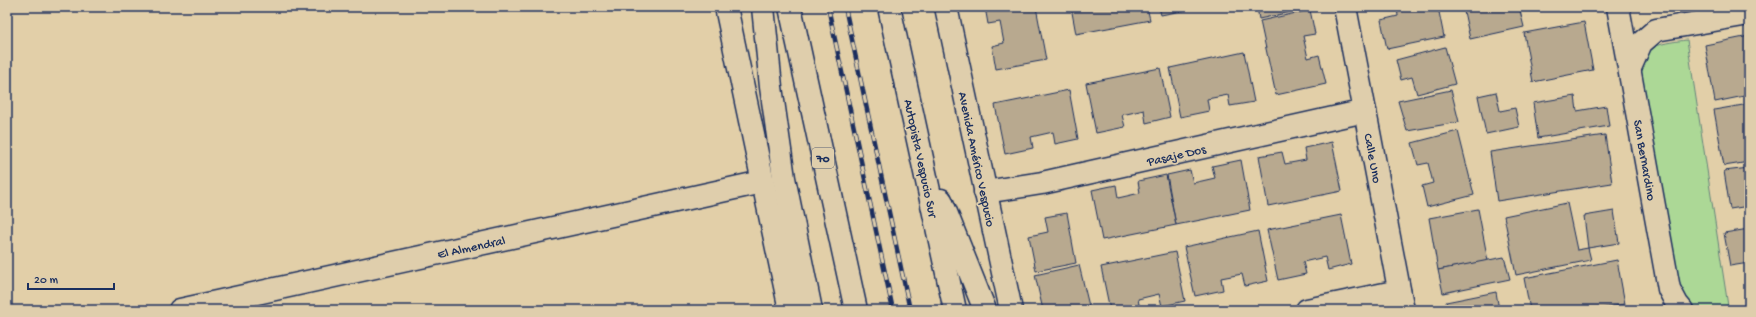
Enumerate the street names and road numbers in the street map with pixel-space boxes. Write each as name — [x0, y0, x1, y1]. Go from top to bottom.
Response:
street label: Avenida Américo Vespucio — [954, 91, 997, 229]
street label: Autopista Vespucio Sur — [900, 98, 940, 220]
street label: San Bernardino — [1629, 119, 1658, 202]
street label: Calle Uno — [1359, 132, 1384, 185]
street label: Pasaje Dos — [1145, 142, 1209, 171]
road number: 70 — [812, 148, 834, 168]
street label: El Almendral — [436, 234, 507, 263]

